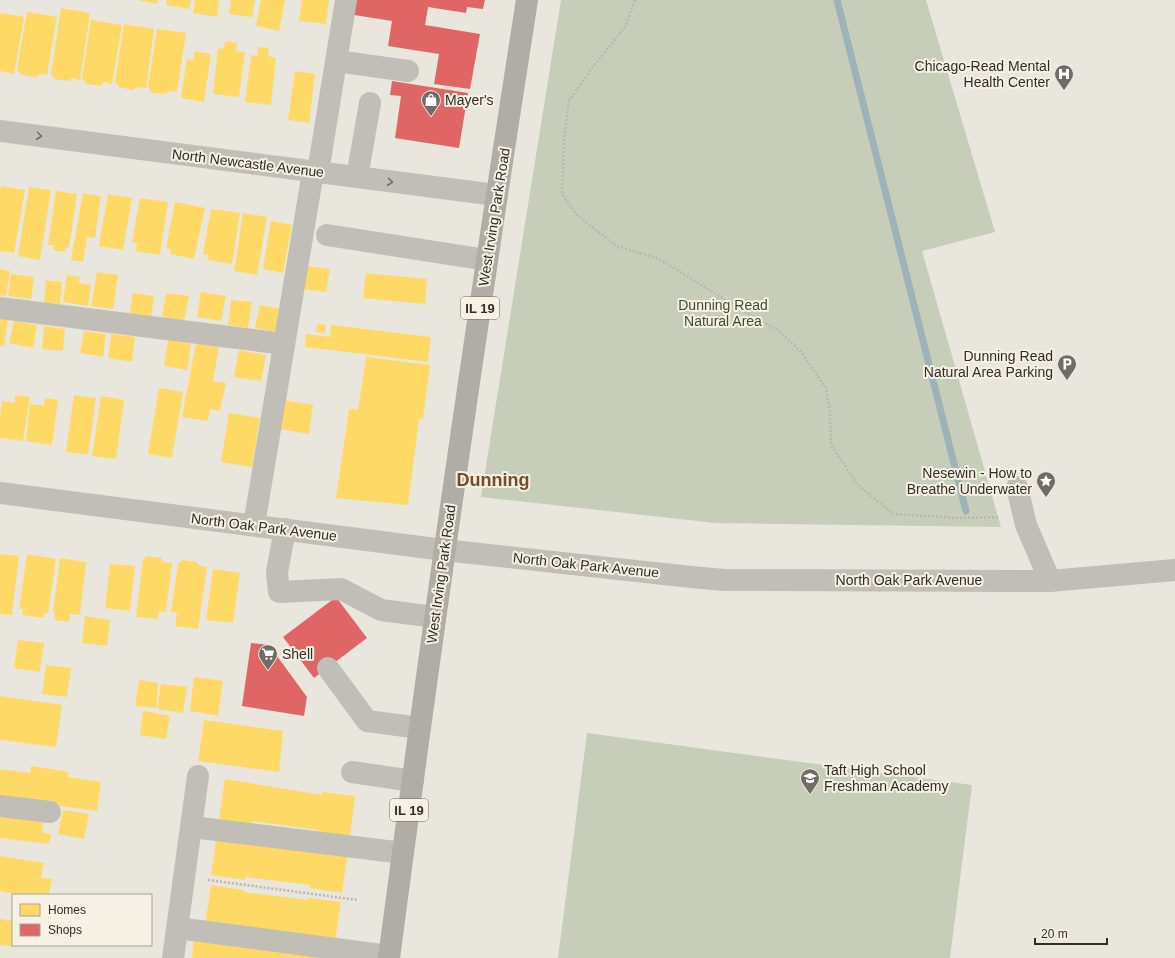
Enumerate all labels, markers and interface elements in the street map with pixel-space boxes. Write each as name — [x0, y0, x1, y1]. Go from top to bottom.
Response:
place label: Chicago-Read Mental Health Center — [915, 58, 1050, 90]
hospital icon: Chicago-Read Mental Health Center — [1053, 63, 1075, 91]
shop icon: Mayer's — [420, 89, 442, 117]
place label: Mayer's — [445, 92, 494, 108]
one-way arrow — [36, 131, 42, 140]
street label: North Newcastle Avenue — [171, 146, 325, 180]
street label: West Irving Park Road — [475, 147, 513, 287]
one-way arrow — [387, 177, 393, 186]
road number: IL 19 — [461, 297, 499, 319]
park label: Dunning Read Natural Area — [678, 297, 768, 329]
place label: Dunning Read Natural Area Parking — [924, 348, 1053, 380]
parking icon: Dunning Read Natural Area Parking — [1056, 353, 1078, 381]
place label: Nesewin - How to Breathe Underwater — [907, 465, 1032, 497]
district label: Dunning — [457, 470, 529, 490]
place icon: Nesewin - How to Breathe Underwater — [1035, 470, 1057, 498]
street label: West Irving Park Road — [423, 504, 459, 644]
street label: North Oak Park Avenue — [190, 510, 338, 544]
street label: North Oak Park Avenue — [512, 549, 660, 581]
street label: North Oak Park Avenue — [836, 572, 983, 588]
supermarket icon: Shell — [257, 643, 279, 671]
place label: Shell — [282, 646, 313, 662]
place label: Taft High School Freshman Academy — [824, 762, 949, 794]
school or university icon: Taft High School Freshman Academy — [799, 767, 821, 795]
road number: IL 19 — [390, 799, 428, 821]
legend — [12, 894, 152, 946]
text: Homes — [48, 903, 86, 917]
scale bar — [1035, 920, 1107, 946]
text: Shops — [48, 923, 82, 937]
text: 20 m — [1041, 927, 1068, 941]

